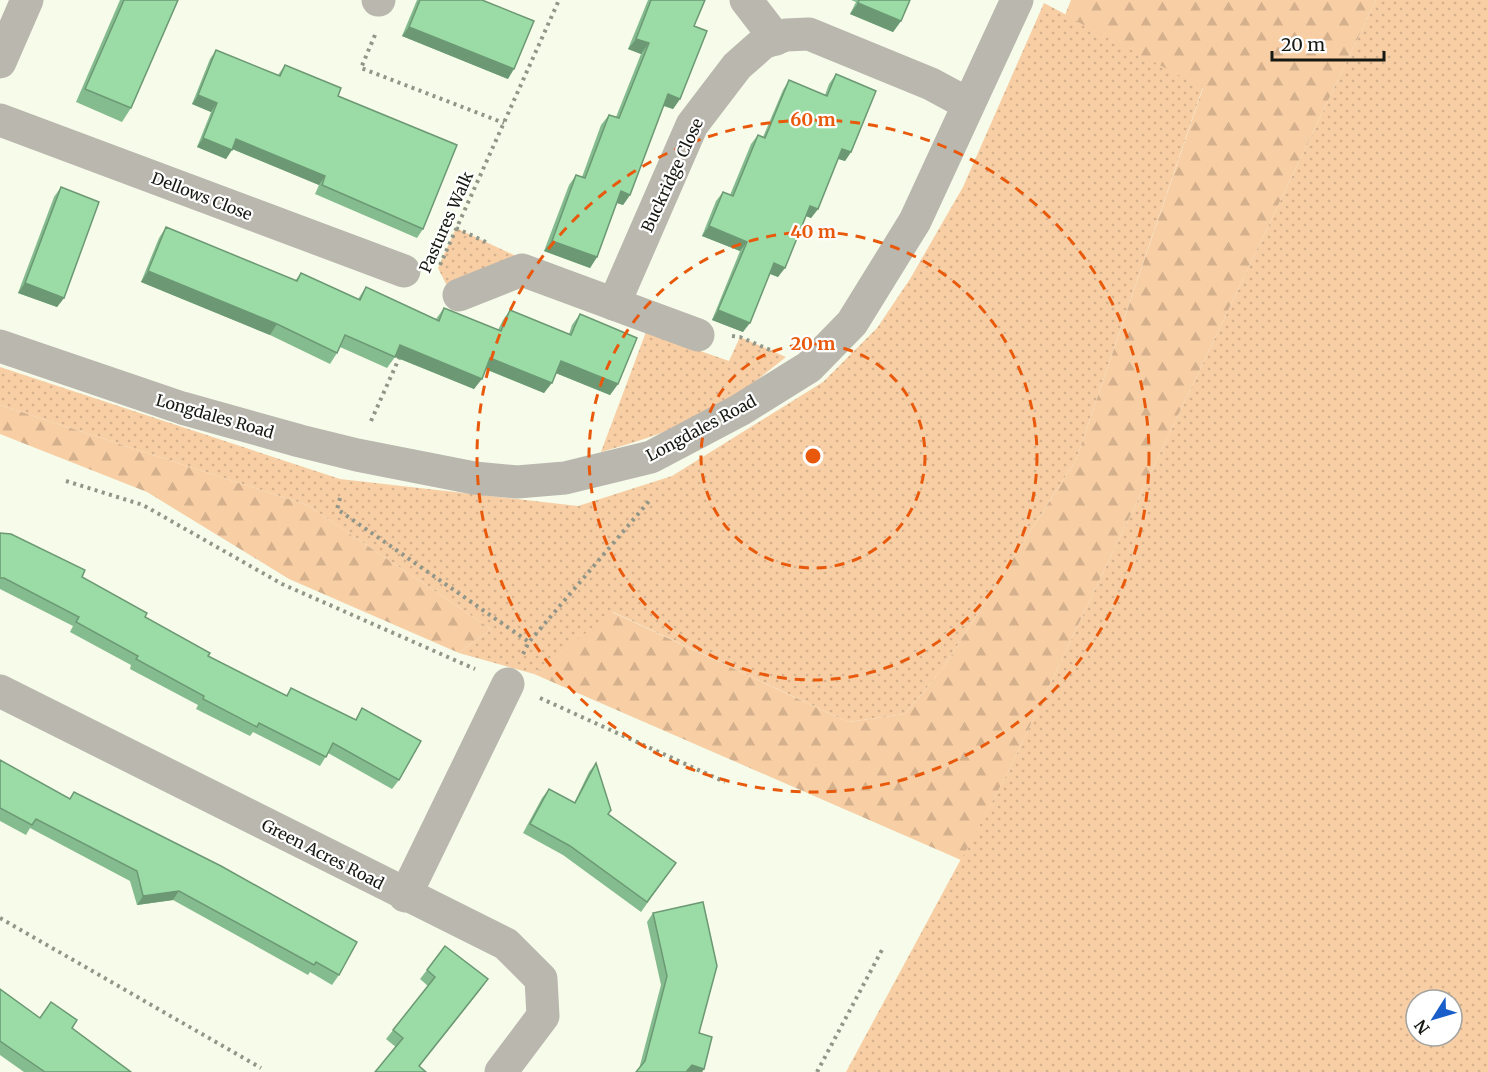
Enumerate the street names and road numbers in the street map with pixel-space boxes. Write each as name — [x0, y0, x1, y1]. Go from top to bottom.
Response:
street label: Buckridge Close — [637, 115, 707, 235]
street label: Pastures Walk — [415, 167, 478, 276]
street label: Dellows Close — [149, 168, 255, 224]
street label: Longdales Road — [154, 390, 277, 442]
street label: Longdales Road — [643, 390, 760, 465]
street label: Green Acres Road — [259, 815, 388, 894]

